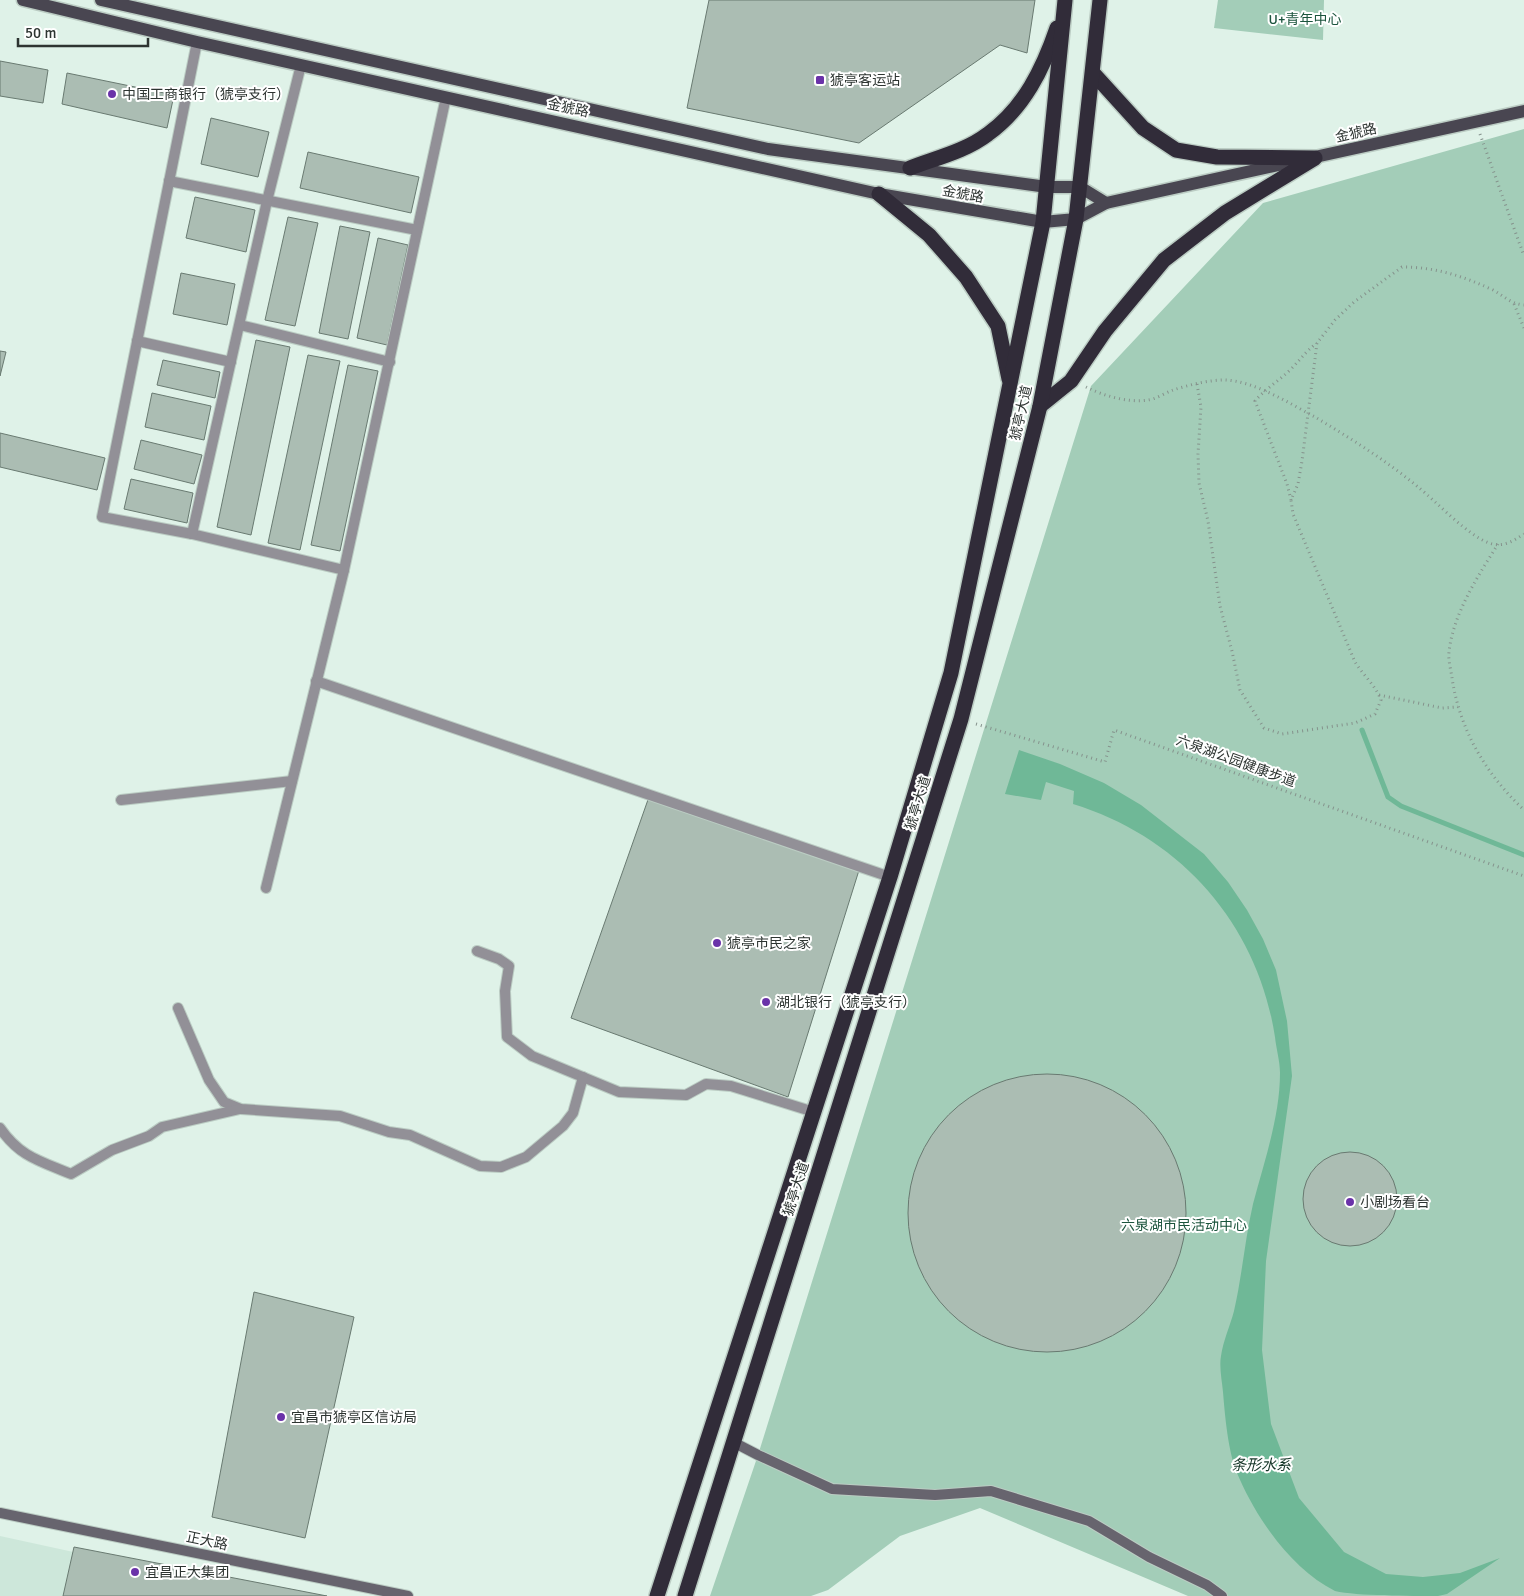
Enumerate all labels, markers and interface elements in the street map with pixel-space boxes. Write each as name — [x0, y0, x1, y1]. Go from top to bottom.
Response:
park label: U+青年中心 — [1269, 11, 1341, 28]
scale bar — [18, 15, 148, 47]
text: 50 m — [25, 24, 56, 42]
place label: 猇亭客运站 — [830, 72, 900, 89]
marker: 猇亭客运站 — [814, 74, 826, 86]
place label: 中国工商银行（猇亭支行） — [122, 86, 290, 103]
marker: 中国工商银行（猇亭支行） — [106, 88, 118, 100]
street label: 金猇路 — [546, 95, 590, 121]
street label: 金猇路 — [1334, 120, 1378, 146]
street label: 金猇路 — [941, 182, 985, 206]
street label: 猇亭大道 — [1006, 384, 1036, 442]
street label: 六泉湖公园健康步道 — [1174, 731, 1298, 791]
street label: 猇亭大道 — [902, 774, 934, 832]
place label: 猇亭市民之家 — [727, 935, 811, 952]
marker: 猇亭市民之家 — [711, 937, 723, 949]
place label: 湖北银行（猇亭支行） — [776, 994, 916, 1011]
marker: 湖北银行（猇亭支行） — [760, 996, 772, 1008]
street label: 猇亭大道 — [779, 1160, 813, 1218]
place label: 小剧场看台 — [1360, 1194, 1430, 1211]
marker: 小剧场看台 — [1344, 1196, 1356, 1208]
park label: 六泉湖市民活动中心 — [1121, 1217, 1247, 1234]
place label: 宜昌市猇亭区信访局 — [291, 1409, 417, 1426]
marker: 宜昌市猇亭区信访局 — [275, 1411, 287, 1423]
water label: 条形水系 — [1231, 1456, 1292, 1474]
street label: 正大路 — [185, 1528, 229, 1554]
place label: 宜昌正大集团 — [145, 1564, 229, 1581]
marker: 宜昌正大集团 — [129, 1566, 141, 1578]

